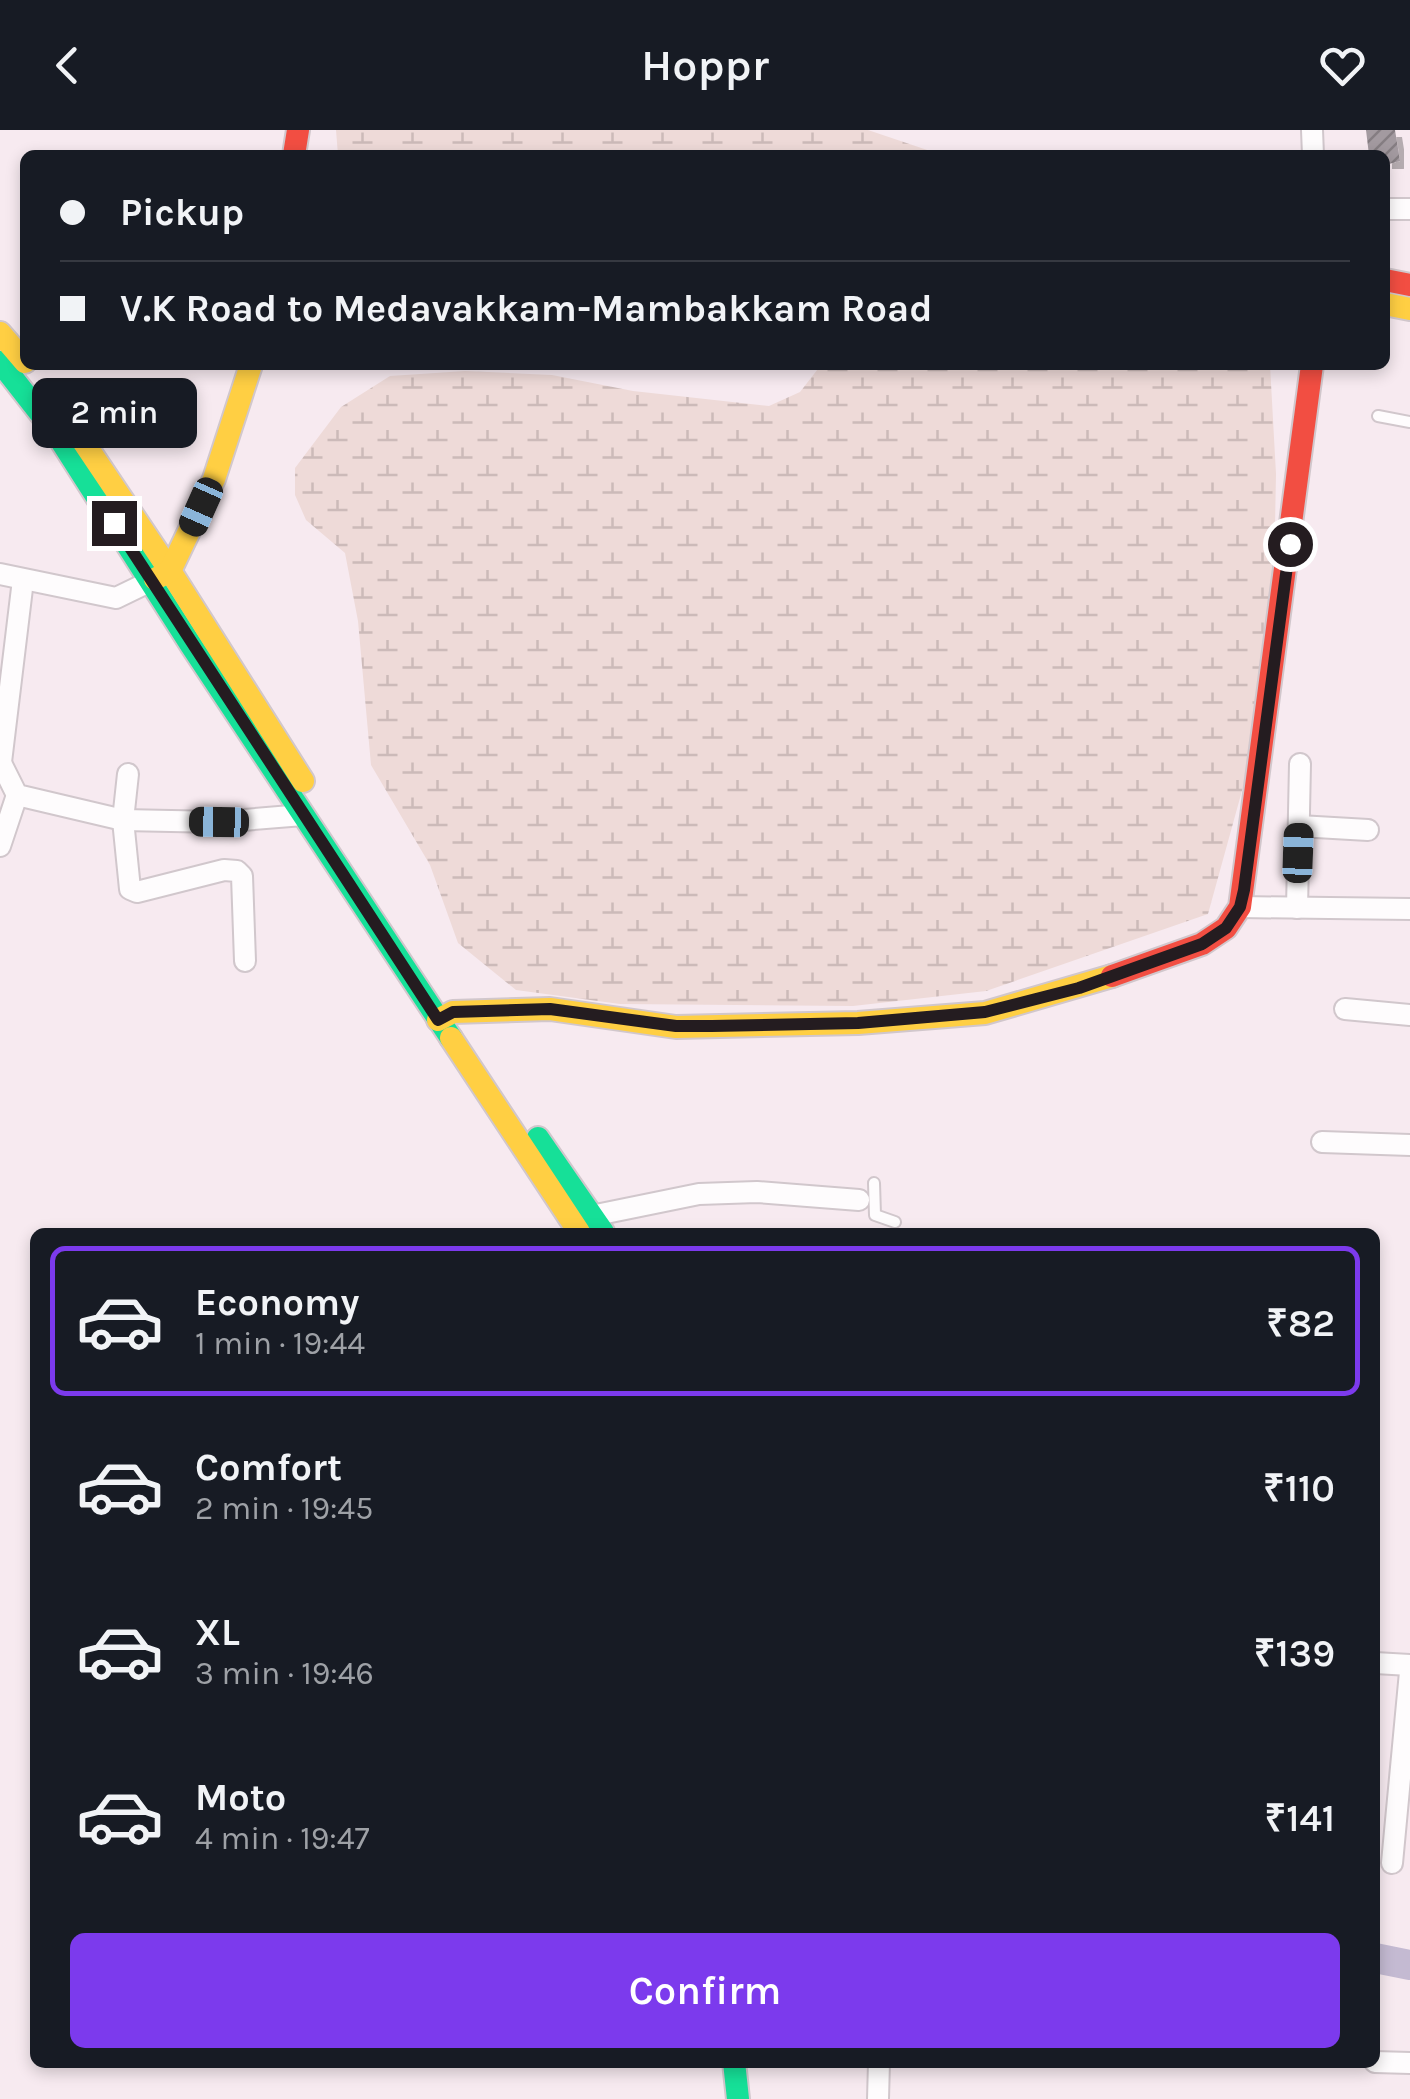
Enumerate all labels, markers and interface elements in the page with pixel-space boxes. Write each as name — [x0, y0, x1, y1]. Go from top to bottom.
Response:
icon: back — [40, 38, 95, 93]
icon: heart — [1315, 38, 1370, 93]
text: Hoppr — [641, 39, 769, 91]
text: Pickup — [120, 190, 244, 235]
text: V.K Road to Medavakkam-Mambakkam Road — [120, 286, 933, 331]
callout: 2 min — [32, 378, 196, 448]
text: 2 min — [71, 394, 158, 431]
car — [175, 473, 227, 541]
route end — [92, 501, 137, 546]
route start — [1268, 522, 1313, 567]
car — [189, 806, 249, 838]
car — [1282, 822, 1314, 884]
icon: car — [75, 1276, 165, 1366]
text: Economy — [195, 1280, 359, 1325]
text: ₹82 — [1266, 1301, 1335, 1346]
text: 1 min · 19:44 — [195, 1325, 365, 1362]
icon: car — [75, 1441, 165, 1531]
text: Comfort — [195, 1445, 342, 1490]
text: ₹110 — [1263, 1466, 1335, 1511]
text: 2 min · 19:45 — [195, 1490, 373, 1527]
icon: car — [75, 1606, 165, 1696]
text: XL — [195, 1610, 240, 1655]
text: ₹139 — [1254, 1631, 1335, 1676]
text: 3 min · 19:46 — [195, 1655, 374, 1692]
icon: car — [75, 1771, 165, 1861]
text: Moto — [195, 1775, 286, 1820]
text: ₹141 — [1264, 1796, 1335, 1841]
text: 4 min · 19:47 — [195, 1820, 370, 1857]
button: Confirm — [70, 1933, 1340, 2048]

